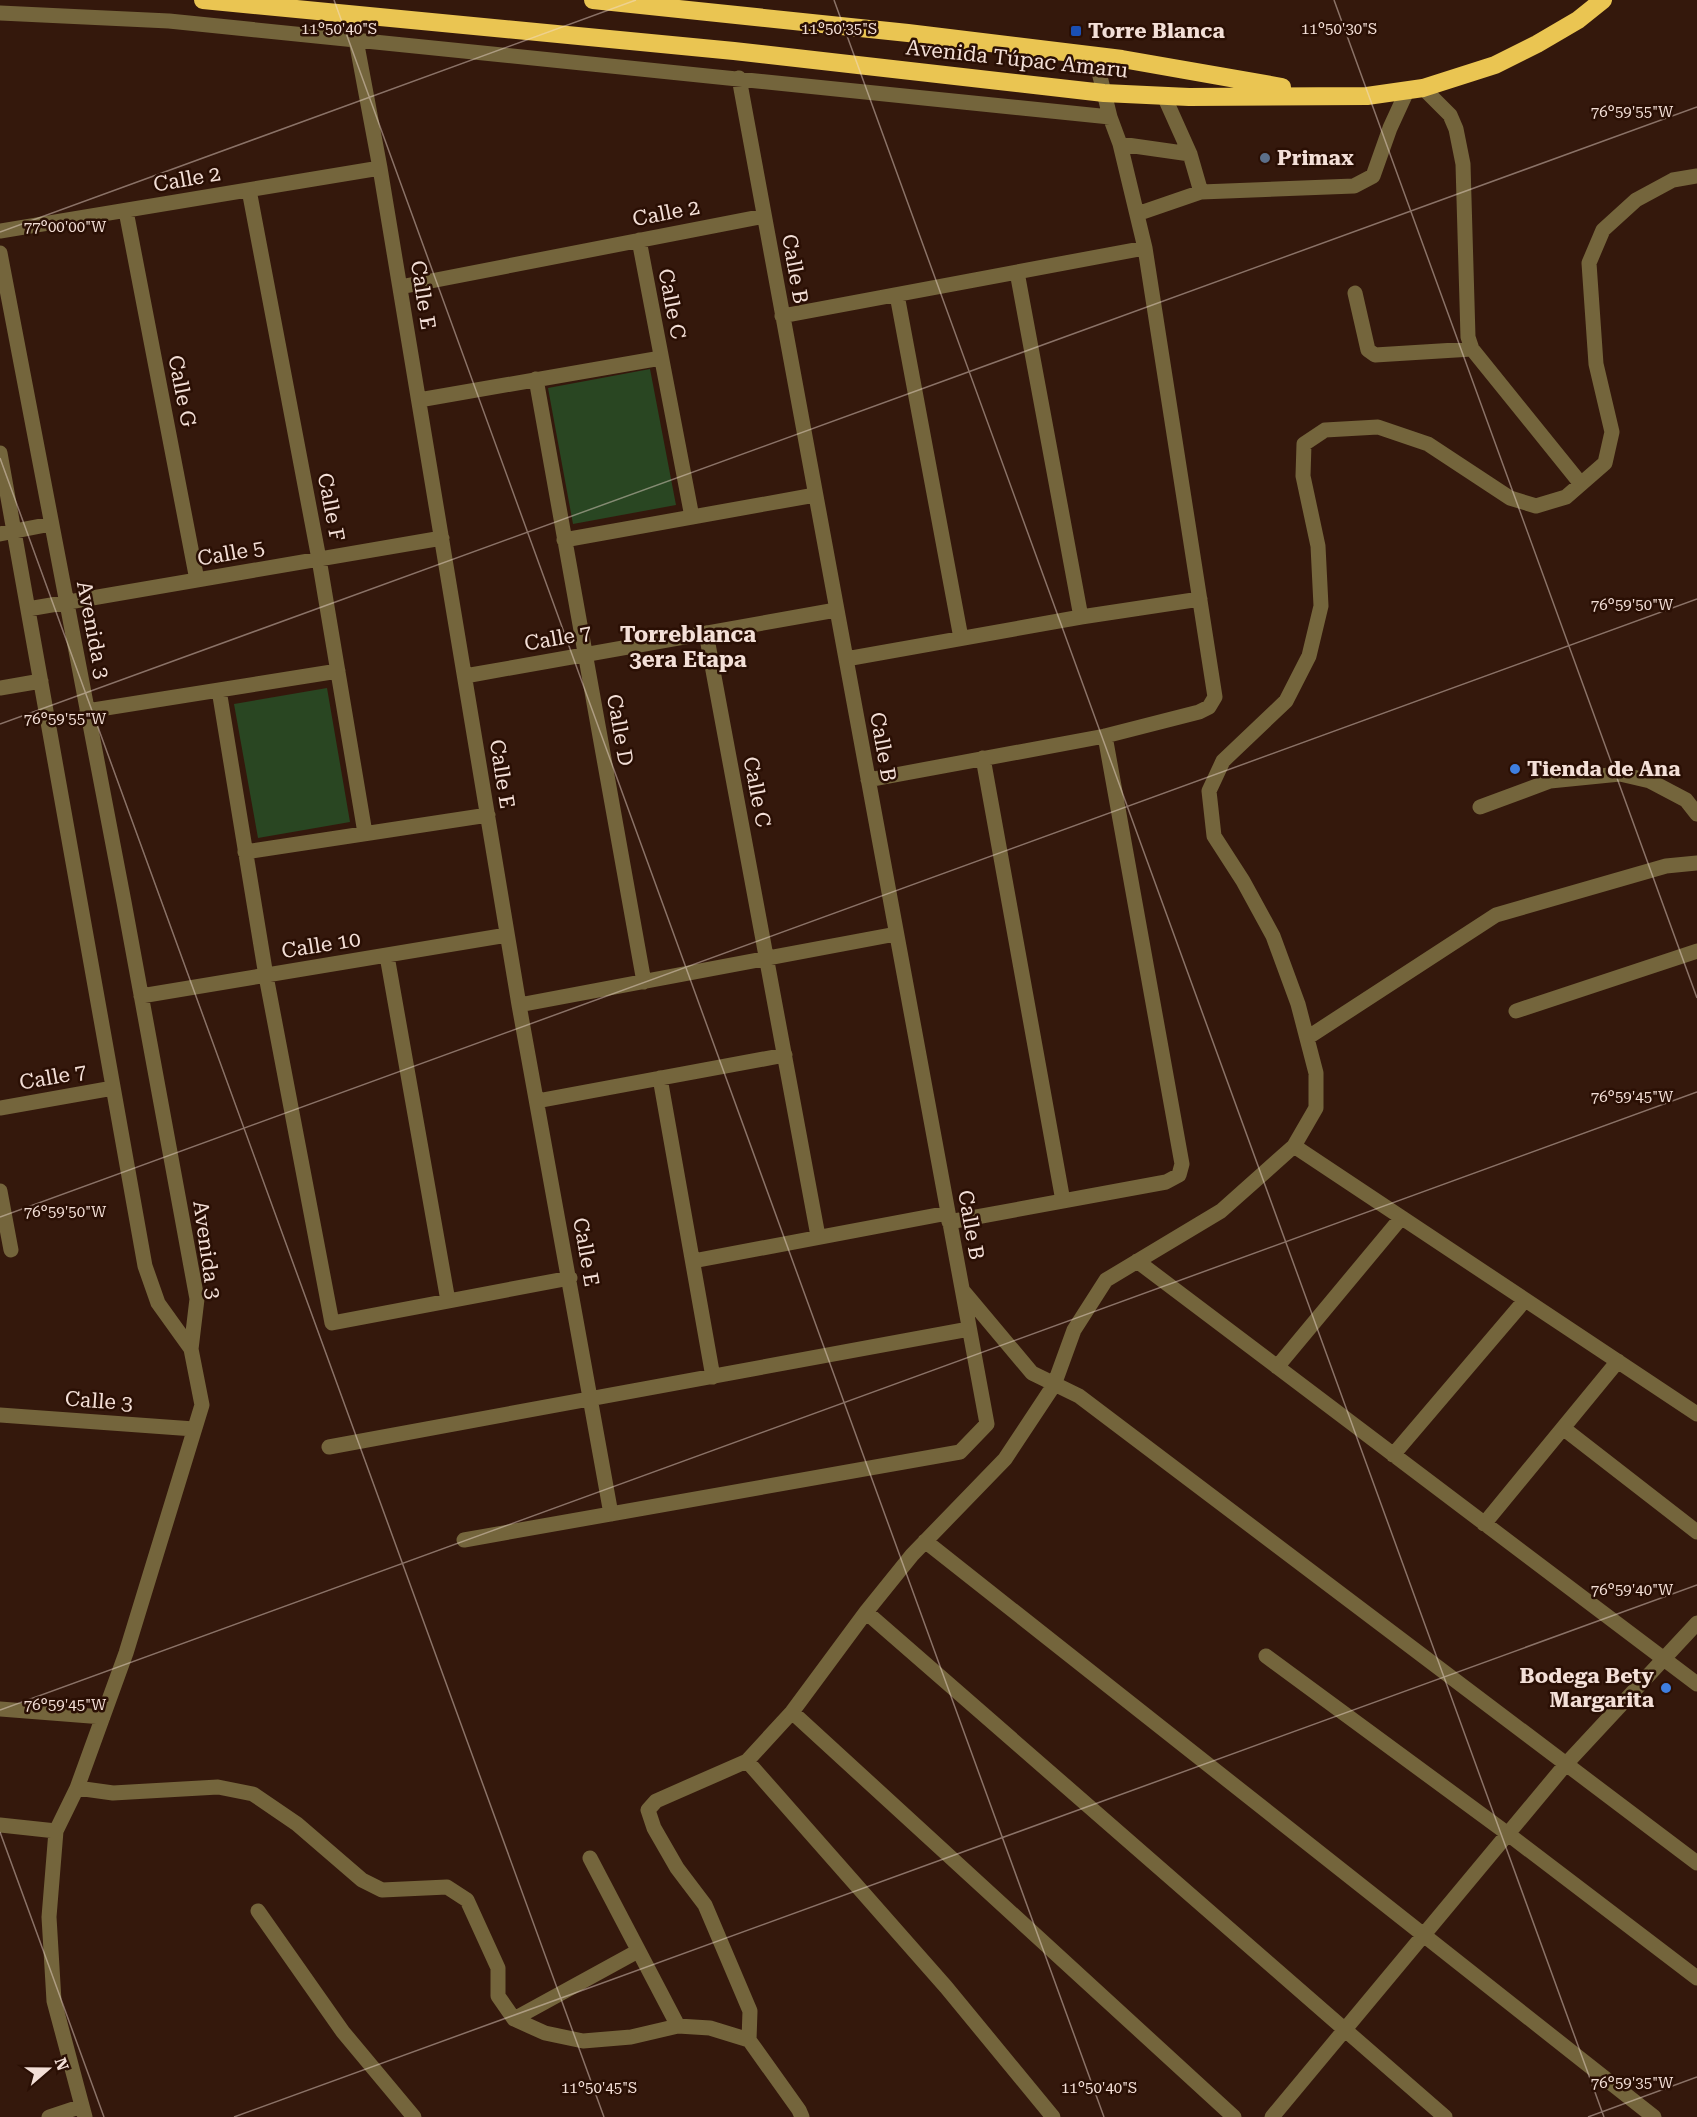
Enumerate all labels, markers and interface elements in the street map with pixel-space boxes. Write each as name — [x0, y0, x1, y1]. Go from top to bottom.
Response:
place label: Torre Blanca — [1088, 19, 1225, 43]
text: 11°50'40"S — [301, 20, 377, 38]
text: 11°50'35"S — [801, 20, 877, 38]
text: 11°50'30"S — [1301, 20, 1377, 38]
marker: Torre Blanca — [1069, 24, 1083, 38]
street label: Avenida Túpac Amaru — [905, 35, 1129, 83]
text: 76°59'55"W — [1591, 103, 1674, 121]
place label: Primax — [1277, 146, 1354, 170]
marker: Primax — [1258, 151, 1272, 165]
street label: Calle 2 — [151, 161, 223, 197]
street label: Calle 2 — [630, 195, 702, 231]
text: 77°00'00"W — [24, 218, 107, 236]
street label: Calle B — [777, 232, 813, 306]
street label: Calle E — [406, 259, 440, 331]
street label: Calle C — [653, 267, 691, 341]
street label: Calle G — [163, 353, 201, 429]
street label: Calle F — [313, 471, 349, 543]
street label: Calle 5 — [195, 535, 267, 571]
street label: Avenida 3 — [72, 579, 114, 681]
text: 76°59'50"W — [1591, 596, 1674, 614]
street label: Calle 7 — [522, 620, 594, 656]
district label: Torreblanca 3era Etapa — [620, 622, 756, 672]
street label: Calle D — [602, 692, 638, 768]
text: 76°59'55"W — [24, 710, 107, 728]
street label: Calle B — [865, 710, 901, 784]
street label: Calle E — [485, 738, 519, 810]
street label: Calle C — [738, 755, 776, 829]
place label: Tienda de Ana — [1527, 757, 1681, 781]
marker: Tienda de Ana — [1508, 762, 1522, 776]
street label: Calle 10 — [280, 927, 362, 963]
street label: Calle 7 — [17, 1059, 89, 1095]
text: 76°59'45"W — [1591, 1088, 1674, 1106]
street label: Calle B — [953, 1188, 989, 1262]
street label: Avenida 3 — [188, 1199, 226, 1301]
text: 76°59'50"W — [24, 1203, 107, 1221]
street label: Calle E — [568, 1216, 604, 1288]
street label: Calle 3 — [64, 1387, 134, 1415]
text: 76°59'40"W — [1591, 1581, 1674, 1599]
place label: Bodega Bety Margarita — [1519, 1664, 1655, 1712]
marker: Bodega Bety Margarita — [1659, 1681, 1673, 1695]
text: 76°59'45"W — [24, 1696, 107, 1714]
north arrow — [18, 2039, 78, 2099]
text: N — [51, 2055, 73, 2073]
text: 76°59'35"W — [1591, 2074, 1674, 2092]
text: 11°50'45"S — [561, 2079, 637, 2097]
text: 11°50'40"S — [1061, 2079, 1137, 2097]

